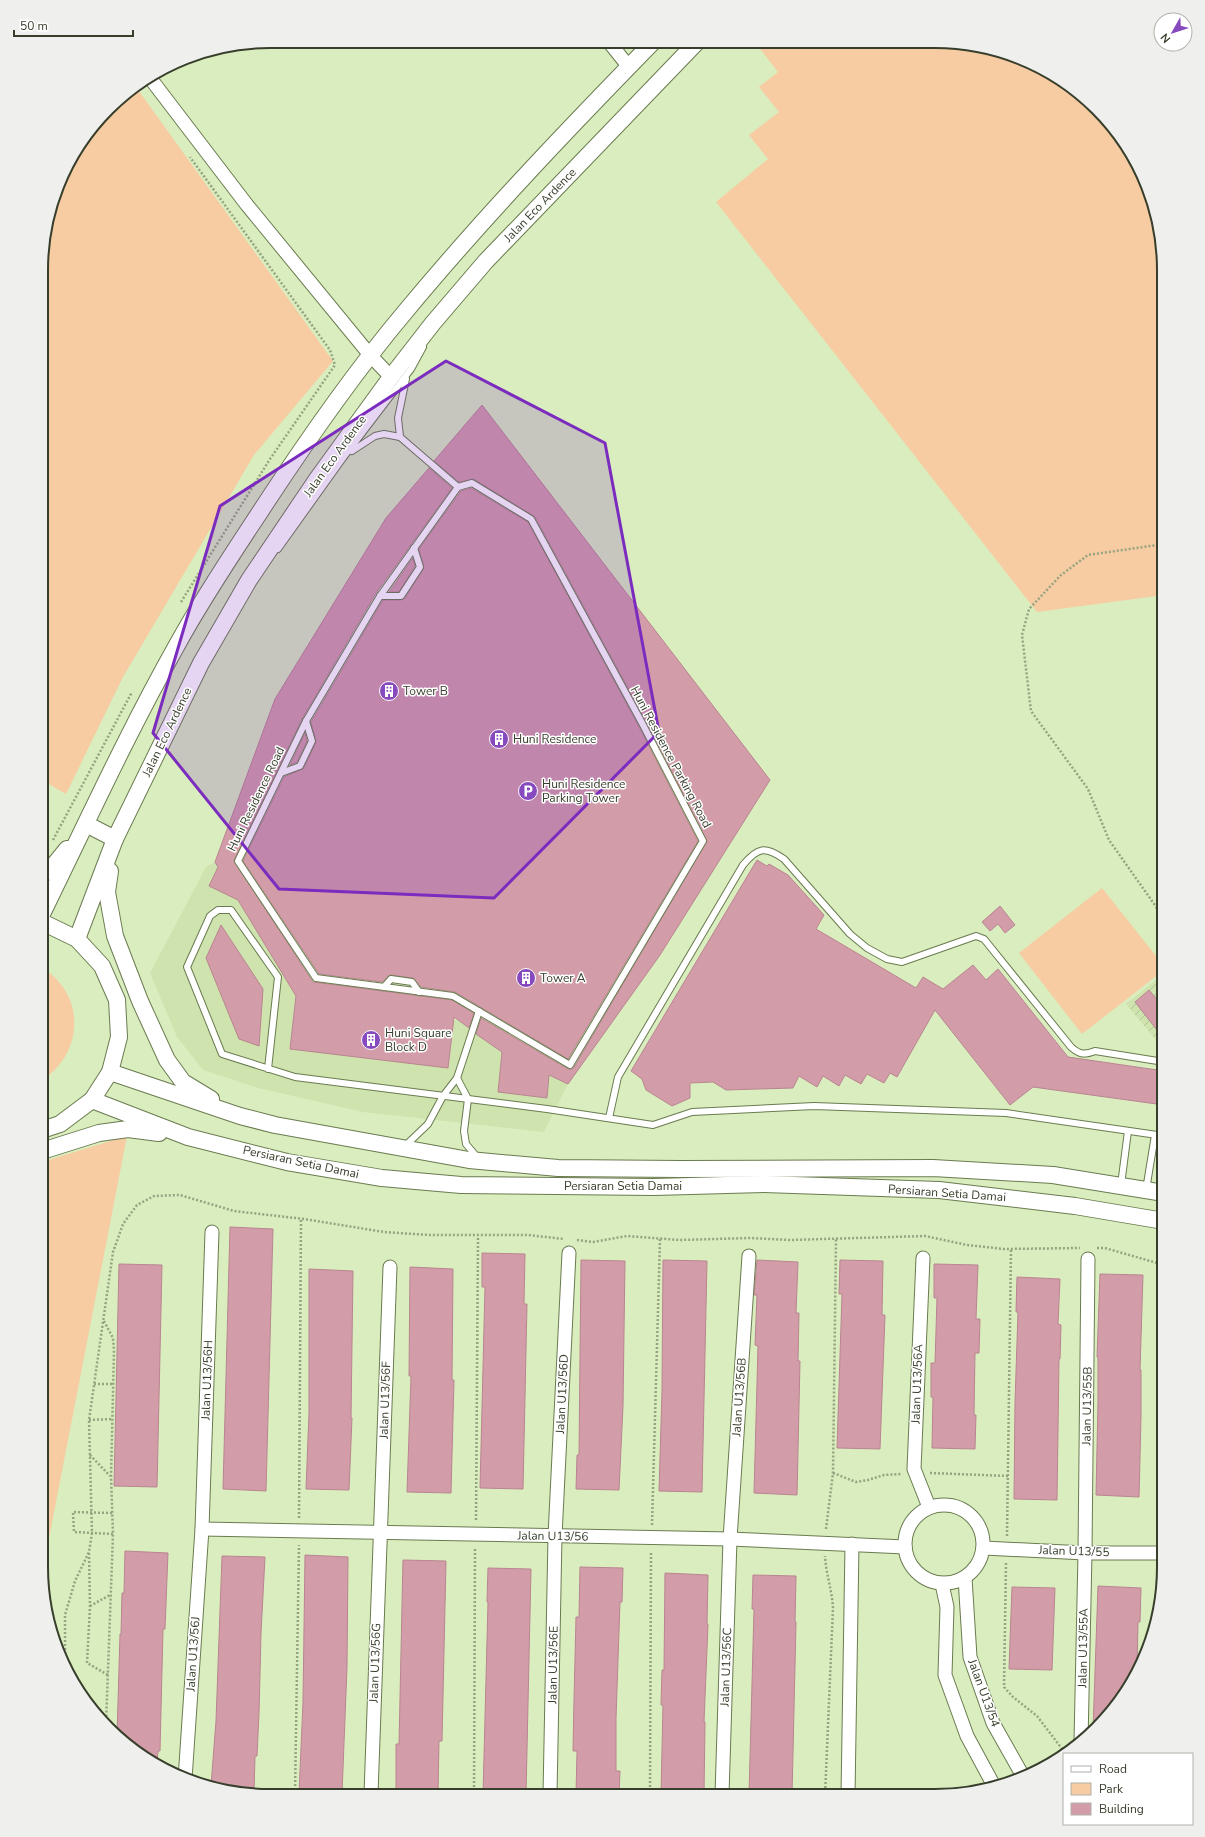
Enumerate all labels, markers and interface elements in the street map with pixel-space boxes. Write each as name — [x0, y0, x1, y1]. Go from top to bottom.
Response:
scale bar — [14, 12, 133, 38]
north arrow — [1153, 12, 1193, 52]
text: 50 m — [20, 18, 48, 34]
text: N — [1157, 30, 1174, 46]
street label: Jalan Eco Ardence — [500, 164, 580, 246]
street label: Jalan Eco Ardence — [299, 412, 370, 501]
building icon: Tower B — [378, 680, 400, 702]
place label: Tower B — [403, 683, 448, 699]
street label: Huni Residence Parking Road — [627, 683, 715, 831]
street label: Jalan Eco Ardence — [138, 685, 195, 780]
building icon: Huni Residence — [488, 728, 510, 750]
place label: Huni Residence — [513, 731, 596, 747]
street label: Huni Residence Road — [224, 744, 288, 854]
place label: Huni Residence Parking Tower — [542, 776, 625, 806]
parking icon: Huni Residence Parking Tower — [517, 780, 539, 802]
building icon: Tower A — [515, 967, 537, 989]
place label: Tower A — [540, 970, 586, 986]
place label: Huni Square Block D — [385, 1025, 452, 1055]
building icon: Huni Square Block D — [360, 1029, 382, 1051]
street label: Persiaran Setia Damai — [242, 1142, 360, 1182]
street label: Persiaran Setia Damai — [564, 1178, 682, 1194]
street label: Persiaran Setia Damai — [887, 1181, 1007, 1205]
street label: Jalan U13/56H — [198, 1340, 216, 1421]
street label: Jalan U13/56A — [908, 1344, 926, 1425]
street label: Jalan U13/56D — [552, 1354, 572, 1435]
street label: Jalan U13/56B — [728, 1357, 750, 1438]
street label: Jalan U13/56F — [376, 1361, 394, 1440]
street label: Jalan U13/55B — [1078, 1366, 1096, 1447]
street label: Jalan U13/56 — [516, 1527, 589, 1545]
street label: Jalan U13/55 — [1037, 1542, 1110, 1560]
street label: Jalan U13/55A — [1074, 1608, 1092, 1689]
street label: Jalan U13/56J — [182, 1616, 204, 1693]
street label: Jalan U13/56G — [366, 1623, 384, 1704]
street label: Jalan U13/56E — [544, 1626, 562, 1705]
street label: Jalan U13/56C — [717, 1627, 735, 1708]
street label: Jalan U13/54 — [964, 1656, 1004, 1729]
legend — [1063, 1753, 1193, 1825]
text: Road — [1099, 1761, 1127, 1777]
text: Park — [1099, 1781, 1124, 1797]
text: Building — [1099, 1801, 1144, 1817]

